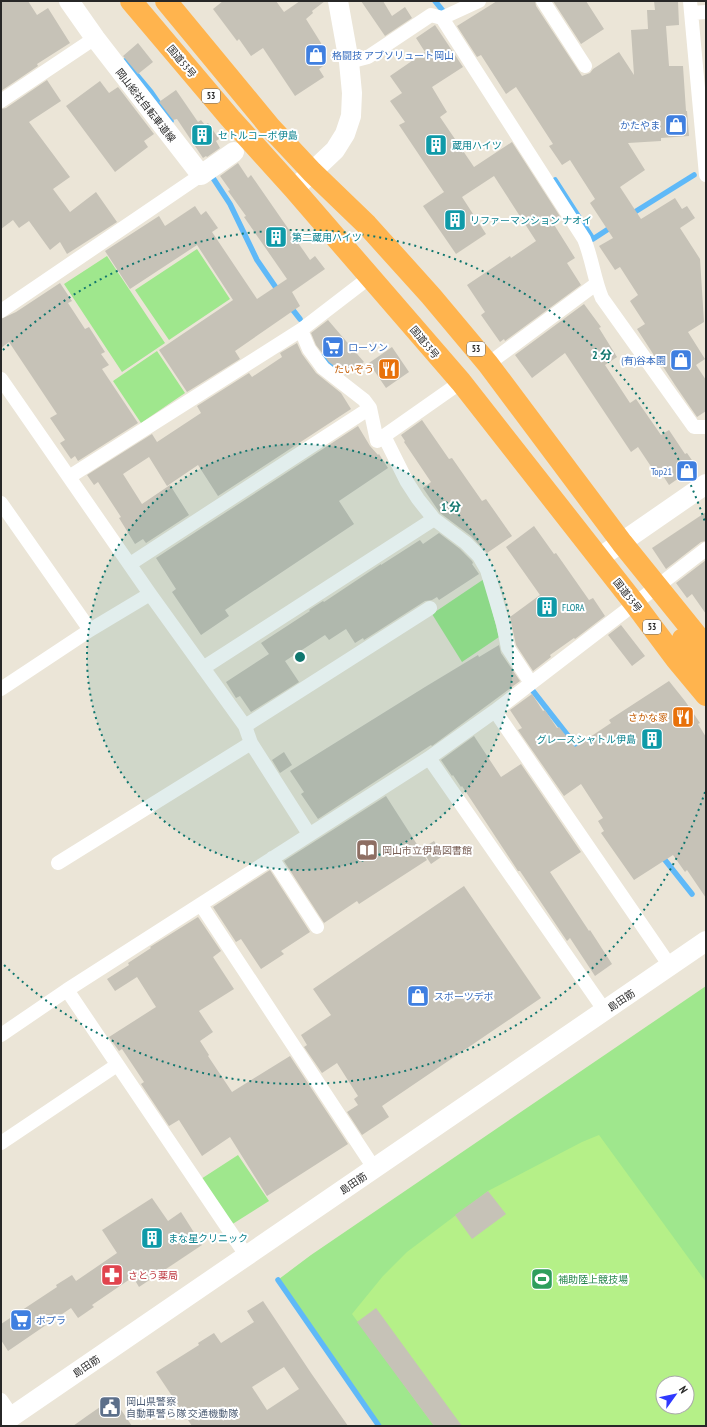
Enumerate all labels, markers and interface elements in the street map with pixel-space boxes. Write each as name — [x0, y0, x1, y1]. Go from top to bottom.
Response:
street label: 国道53号 — [164, 42, 199, 80]
shop icon: 格闘技 アブソリュート岡山 — [303, 42, 329, 68]
place label: 格闘技 アブソリュート岡山 — [332, 49, 454, 62]
street label: 岡山総社自転車道線 — [113, 66, 178, 145]
road number: 53 — [202, 89, 220, 103]
shop icon: かたやま — [663, 112, 689, 138]
place label: かたやま — [620, 119, 660, 132]
building icon: セトルコーポ伊島 — [189, 122, 215, 148]
place label: セトルコーポ伊島 — [218, 129, 298, 142]
building icon: 蔵用ハイツ — [423, 132, 449, 158]
place label: 蔵用ハイツ — [452, 139, 502, 152]
building icon: リファーマンション ナオイ — [442, 207, 468, 233]
place label: リファーマンション ナオイ — [470, 214, 592, 227]
building icon: 第二蔵用ハイツ — [263, 224, 289, 250]
place label: 第二蔵用ハイツ — [292, 231, 362, 244]
street label: 国道53号 — [407, 323, 442, 361]
supermarket icon: ローソン — [320, 334, 346, 360]
place label: ローソン — [348, 341, 388, 354]
road number: 53 — [467, 342, 485, 356]
text: 2 分 — [592, 347, 612, 362]
shop icon: (有)谷本園 — [668, 347, 694, 373]
place label: (有)谷本園 — [621, 354, 666, 367]
restaurant icon: たいぞう — [376, 356, 402, 382]
place label: たいぞう — [334, 363, 374, 376]
shop icon: Top21 — [674, 458, 700, 484]
place label: Top21 — [651, 465, 672, 478]
text: 1 分 — [441, 499, 461, 514]
street label: 国道53号 — [610, 576, 645, 615]
building icon: FLORA — [534, 594, 560, 620]
place label: FLORA — [562, 601, 585, 614]
road number: 53 — [643, 620, 661, 634]
centre of rings — [293, 650, 307, 664]
restaurant icon: さかな家 — [670, 704, 696, 730]
place label: さかな家 — [628, 711, 668, 724]
building icon: グレースシャトル伊島 — [639, 726, 665, 752]
place label: グレースシャトル伊島 — [537, 733, 636, 746]
library icon: 岡山市立伊島図書館 — [354, 837, 380, 863]
place label: 岡山市立伊島図書館 — [382, 844, 472, 857]
shop icon: スポーツデポ — [405, 983, 431, 1009]
street label: 島田筋 — [605, 987, 637, 1014]
place label: スポーツデポ — [434, 990, 494, 1003]
street label: 島田筋 — [337, 1170, 369, 1197]
building icon: まな星クリニック — [139, 1225, 165, 1251]
place label: まな星クリニック — [168, 1232, 248, 1245]
pharmacy icon: さとう薬局 — [99, 1262, 125, 1288]
sports icon: 補助陸上競技場 — [529, 1266, 555, 1292]
place label: さとう薬局 — [128, 1269, 178, 1282]
place label: 補助陸上競技場 — [558, 1273, 628, 1286]
supermarket icon: ポプラ — [8, 1307, 34, 1333]
place label: ポプラ — [36, 1314, 66, 1327]
street label: 島田筋 — [70, 1353, 102, 1380]
north arrow — [655, 1375, 695, 1415]
text: N — [676, 1383, 691, 1396]
public building icon: 岡山県警察 自動車警ら隊 交通機動隊 — [97, 1394, 123, 1420]
place label: 岡山県警察 自動車警ら隊 交通機動隊 — [126, 1395, 239, 1420]

